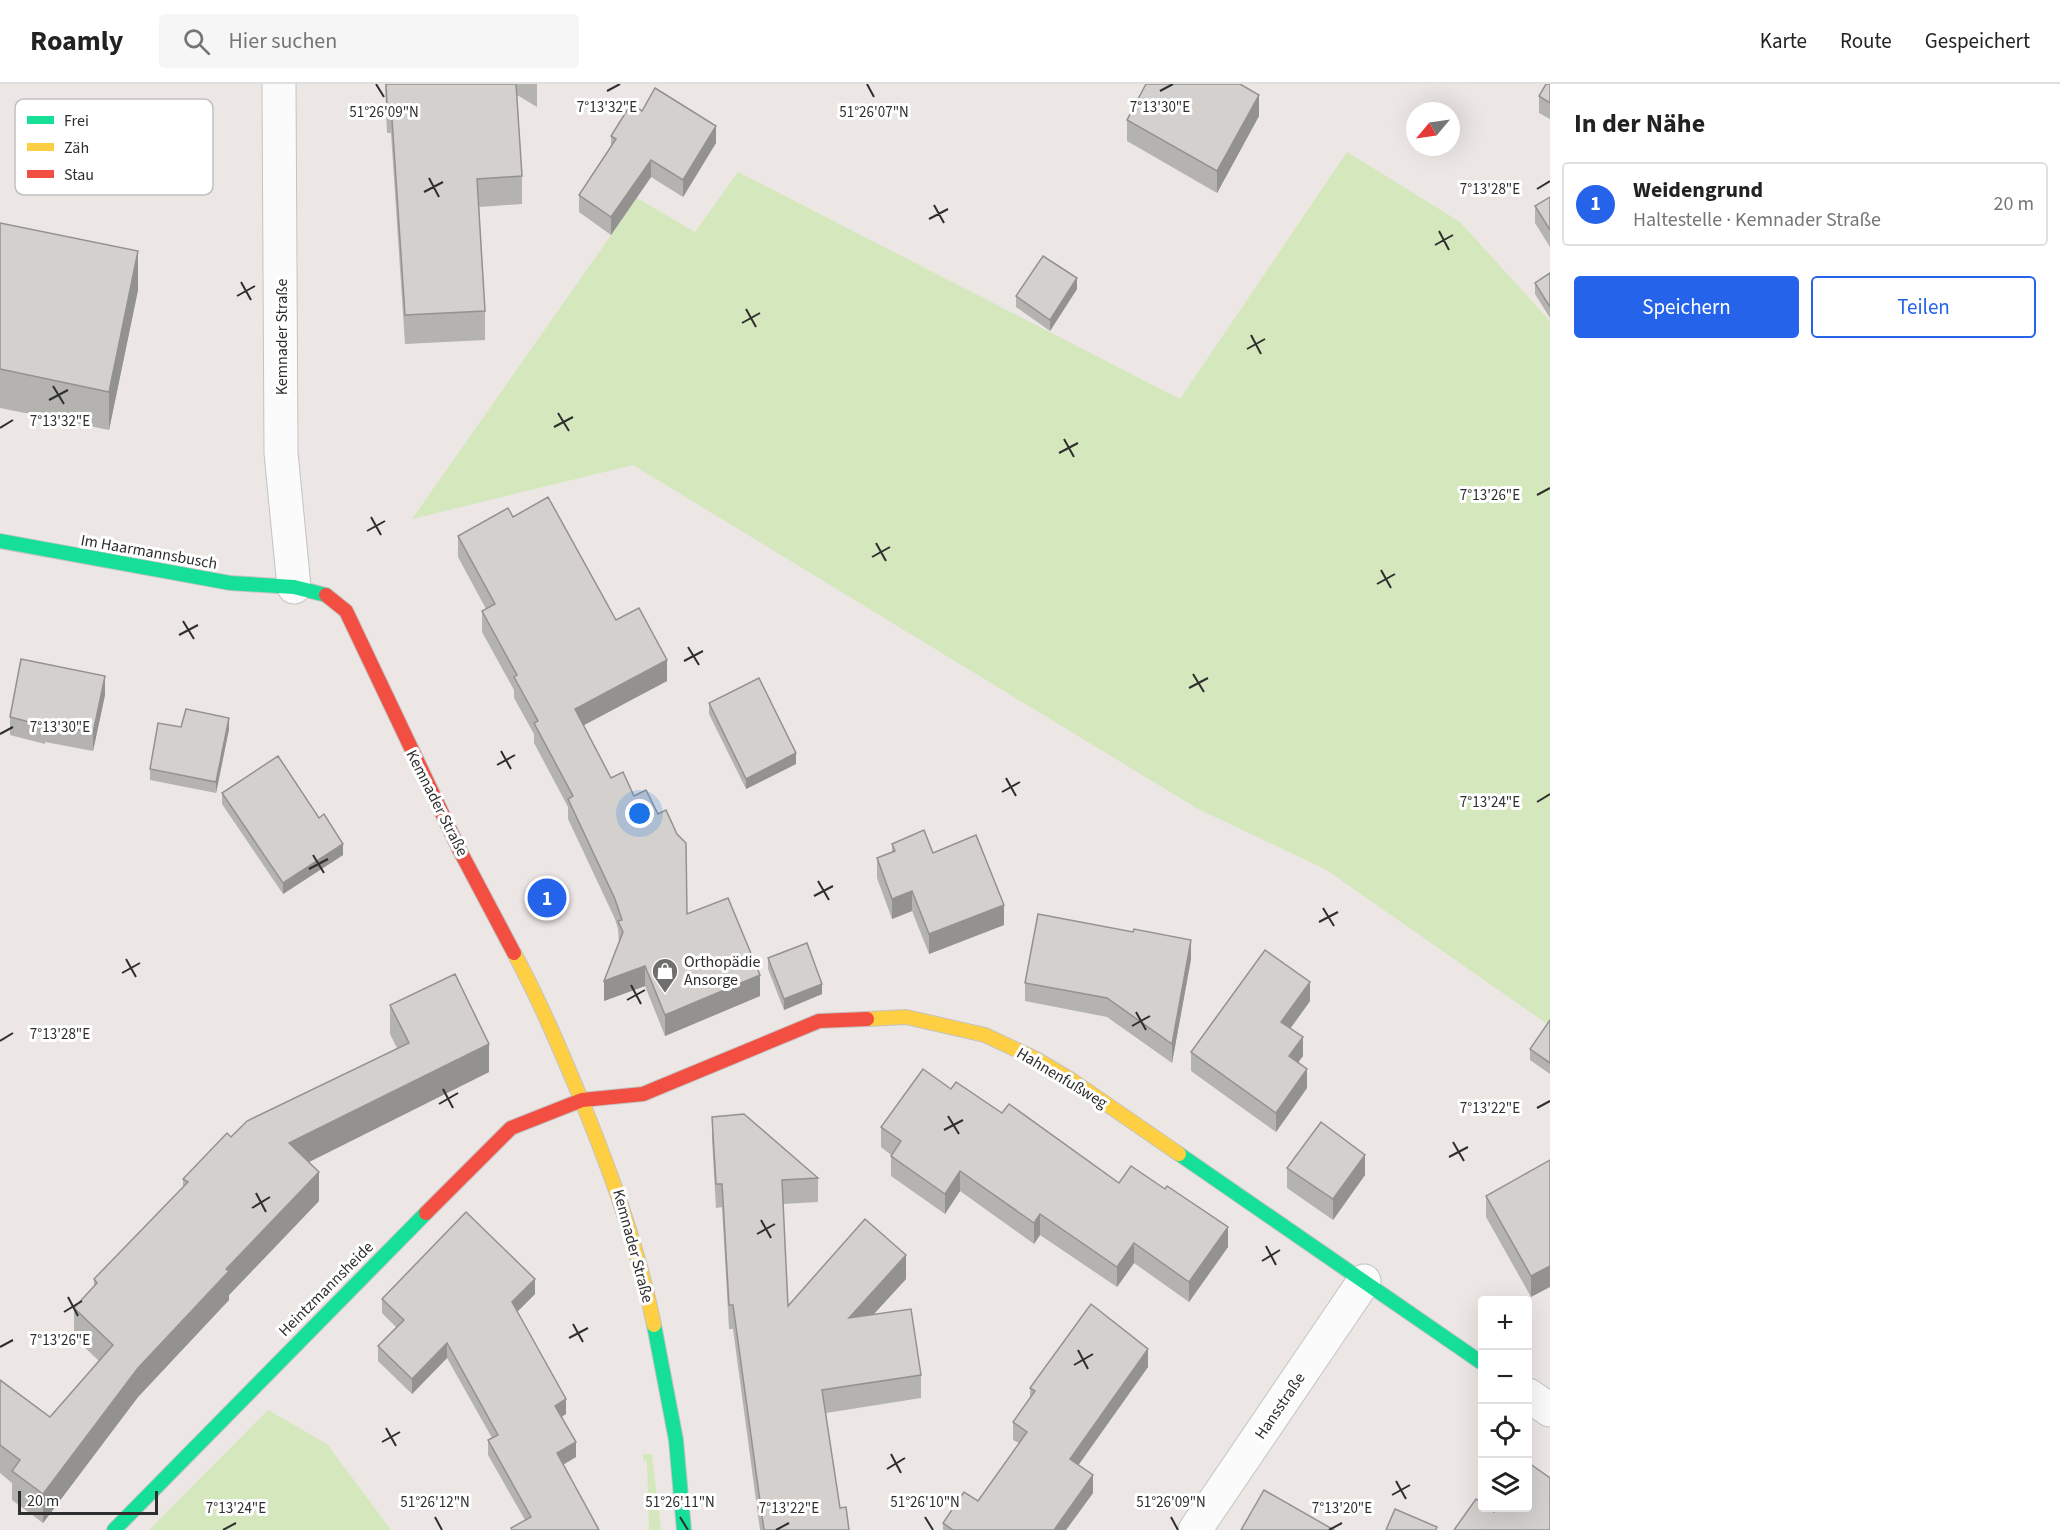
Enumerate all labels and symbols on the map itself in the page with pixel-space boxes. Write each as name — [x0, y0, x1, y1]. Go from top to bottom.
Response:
text: 7°13'32"E — [577, 97, 637, 118]
text: 7°13'30"E — [1130, 97, 1190, 118]
legend — [15, 99, 213, 195]
text: 51°26'09"N — [349, 102, 419, 123]
text: 51°26'07"N — [839, 102, 909, 123]
north arrow — [1406, 102, 1460, 156]
text: Frei — [64, 110, 89, 132]
text: Zäh — [64, 137, 89, 159]
text: Stau — [64, 164, 94, 186]
text: 7°13'28"E — [1460, 179, 1520, 200]
street label: Kemnader Straße — [271, 279, 293, 395]
text: 7°13'32"E — [30, 411, 90, 432]
text: 7°13'26"E — [1460, 485, 1520, 506]
street label: Im Haarmannsbusch — [79, 529, 219, 575]
text: 7°13'30"E — [30, 717, 90, 738]
street label: Kemnader Straße — [401, 746, 473, 860]
text: 7°13'24"E — [1460, 792, 1520, 813]
your location — [625, 799, 654, 828]
pin: 1 — [528, 876, 566, 920]
place label: Orthopädie Ansorge — [684, 951, 760, 991]
shop icon: Orthopädie Ansorge — [650, 956, 680, 994]
text: 7°13'28"E — [30, 1024, 90, 1045]
street label: Hahnenfußweg — [1012, 1042, 1112, 1114]
text: 7°13'22"E — [1460, 1098, 1520, 1119]
street label: Kemnader Straße — [607, 1187, 659, 1305]
street label: Heintzmannsheide — [274, 1237, 378, 1341]
text: 7°13'26"E — [30, 1330, 90, 1351]
street label: Hansstraße — [1250, 1368, 1310, 1444]
scale bar — [18, 1488, 158, 1516]
text: 51°26'12"N — [400, 1492, 470, 1513]
text: 51°26'11"N — [645, 1492, 715, 1513]
text: 51°26'10"N — [890, 1492, 960, 1513]
text: 51°26'09"N — [1136, 1492, 1206, 1513]
text: 7°13'24"E — [206, 1498, 266, 1519]
text: 7°13'22"E — [759, 1498, 819, 1519]
text: 7°13'20"E — [1312, 1498, 1372, 1519]

